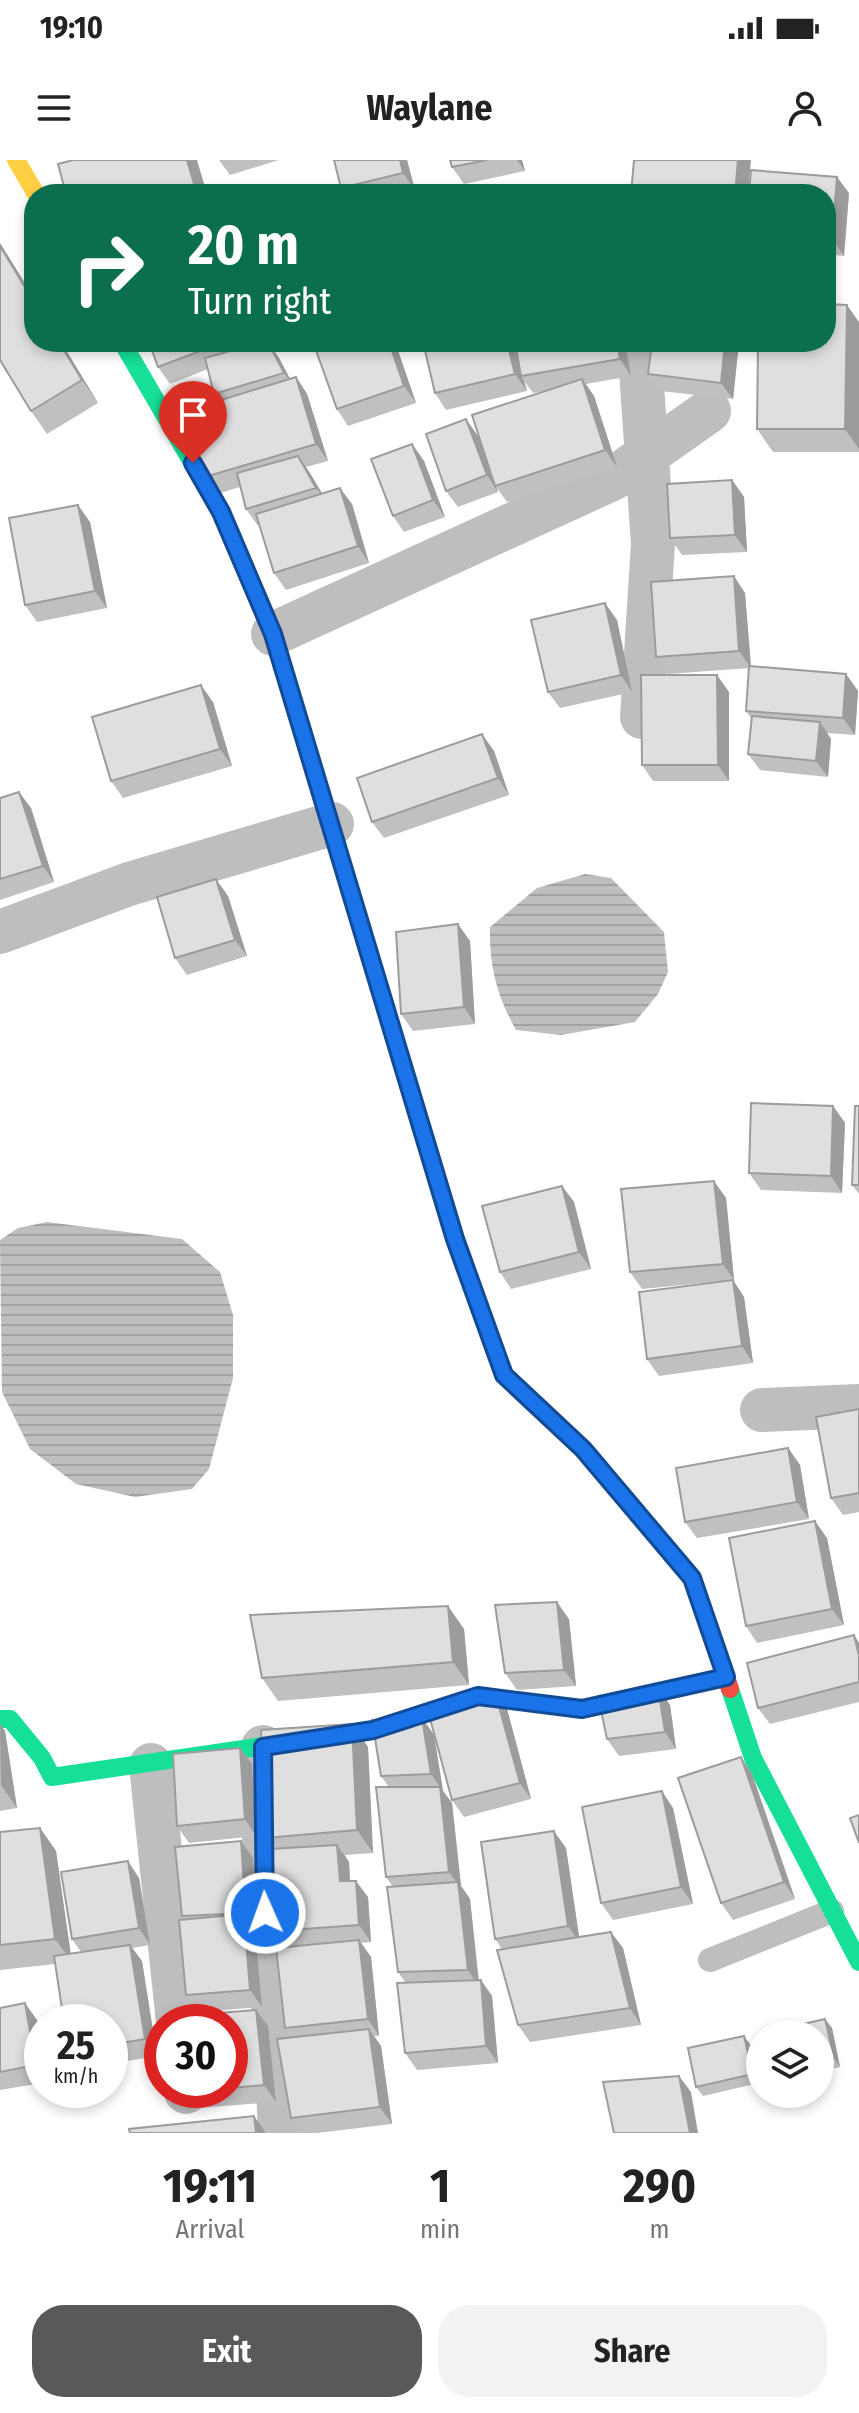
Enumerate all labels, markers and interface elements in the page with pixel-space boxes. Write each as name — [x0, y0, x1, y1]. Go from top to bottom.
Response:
text: 19:10 — [40, 10, 103, 46]
icon: menu — [32, 86, 76, 130]
text: Waylane — [367, 86, 492, 130]
icon: person — [783, 86, 827, 130]
text: 20 m — [188, 212, 299, 279]
icon: right — [56, 216, 160, 320]
text: Turn right — [188, 280, 331, 324]
pin — [159, 381, 227, 463]
icon: arrive — [171, 393, 215, 437]
position arrow — [223, 1871, 307, 1955]
speed limit sign: 30 — [144, 2004, 248, 2108]
map controls — [746, 2020, 834, 2108]
button: layers — [746, 2020, 834, 2108]
text: 25 — [57, 2022, 95, 2070]
text: km/h — [54, 2064, 98, 2088]
text: 19:11 — [163, 2157, 257, 2215]
text: 1 — [430, 2157, 450, 2215]
text: 290 — [623, 2157, 696, 2215]
text: Arrival — [176, 2214, 244, 2245]
text: min — [420, 2214, 460, 2245]
text: m — [650, 2214, 670, 2245]
button: Exit — [32, 2305, 422, 2397]
button: Share — [438, 2305, 827, 2397]

